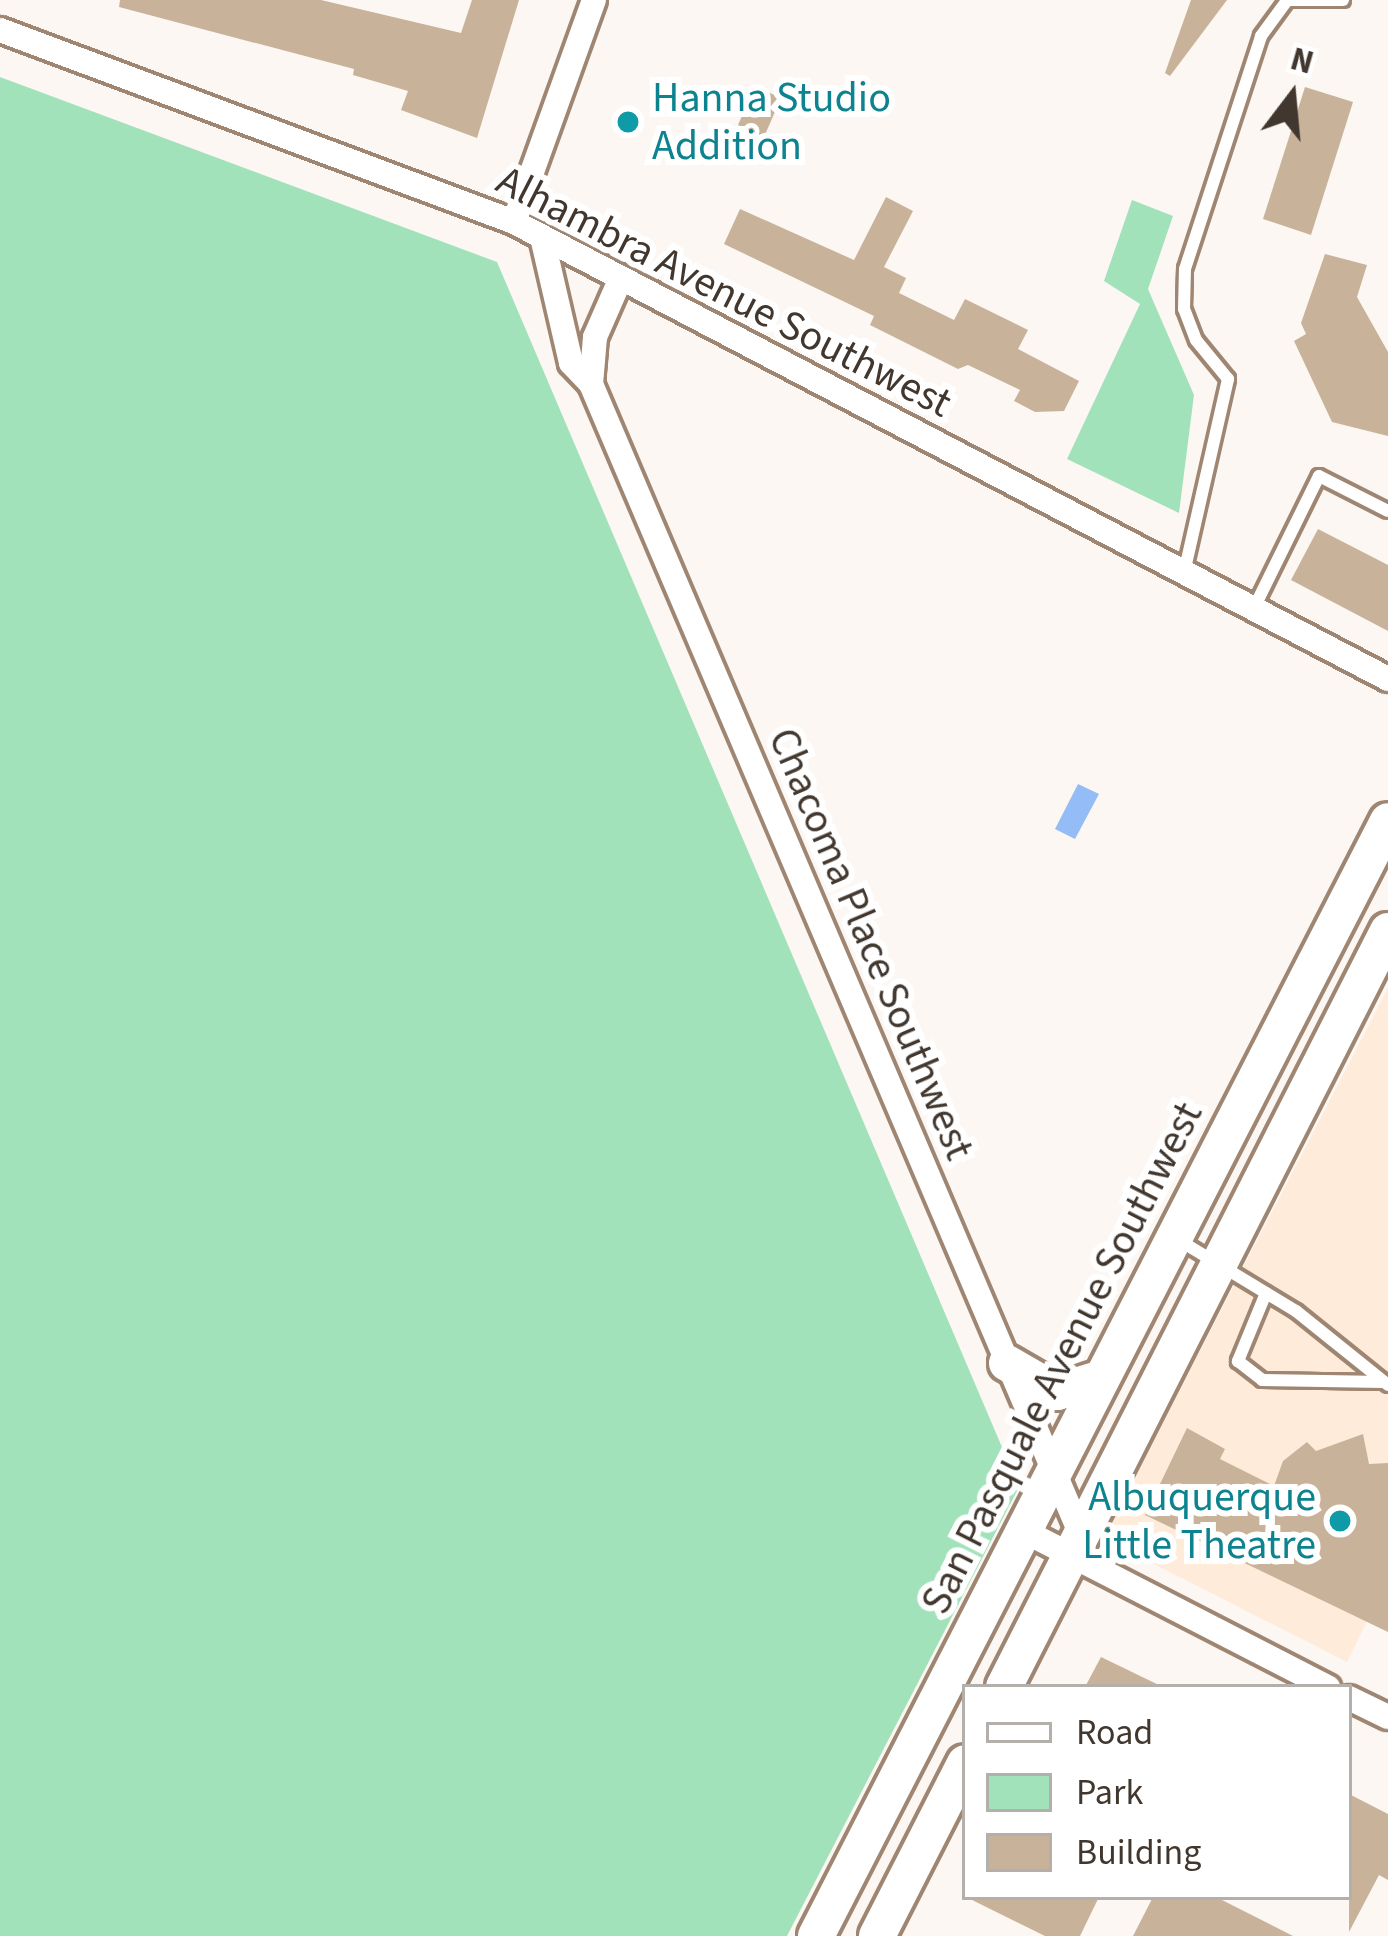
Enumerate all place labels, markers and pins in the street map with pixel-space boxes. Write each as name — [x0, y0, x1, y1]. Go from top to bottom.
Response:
place label: Hanna Studio Addition — [652, 73, 891, 172]
marker: Hanna Studio Addition — [615, 109, 641, 135]
place label: Albuquerque Little Theatre — [1082, 1472, 1316, 1570]
marker: Albuquerque Little Theatre — [1327, 1508, 1353, 1534]

